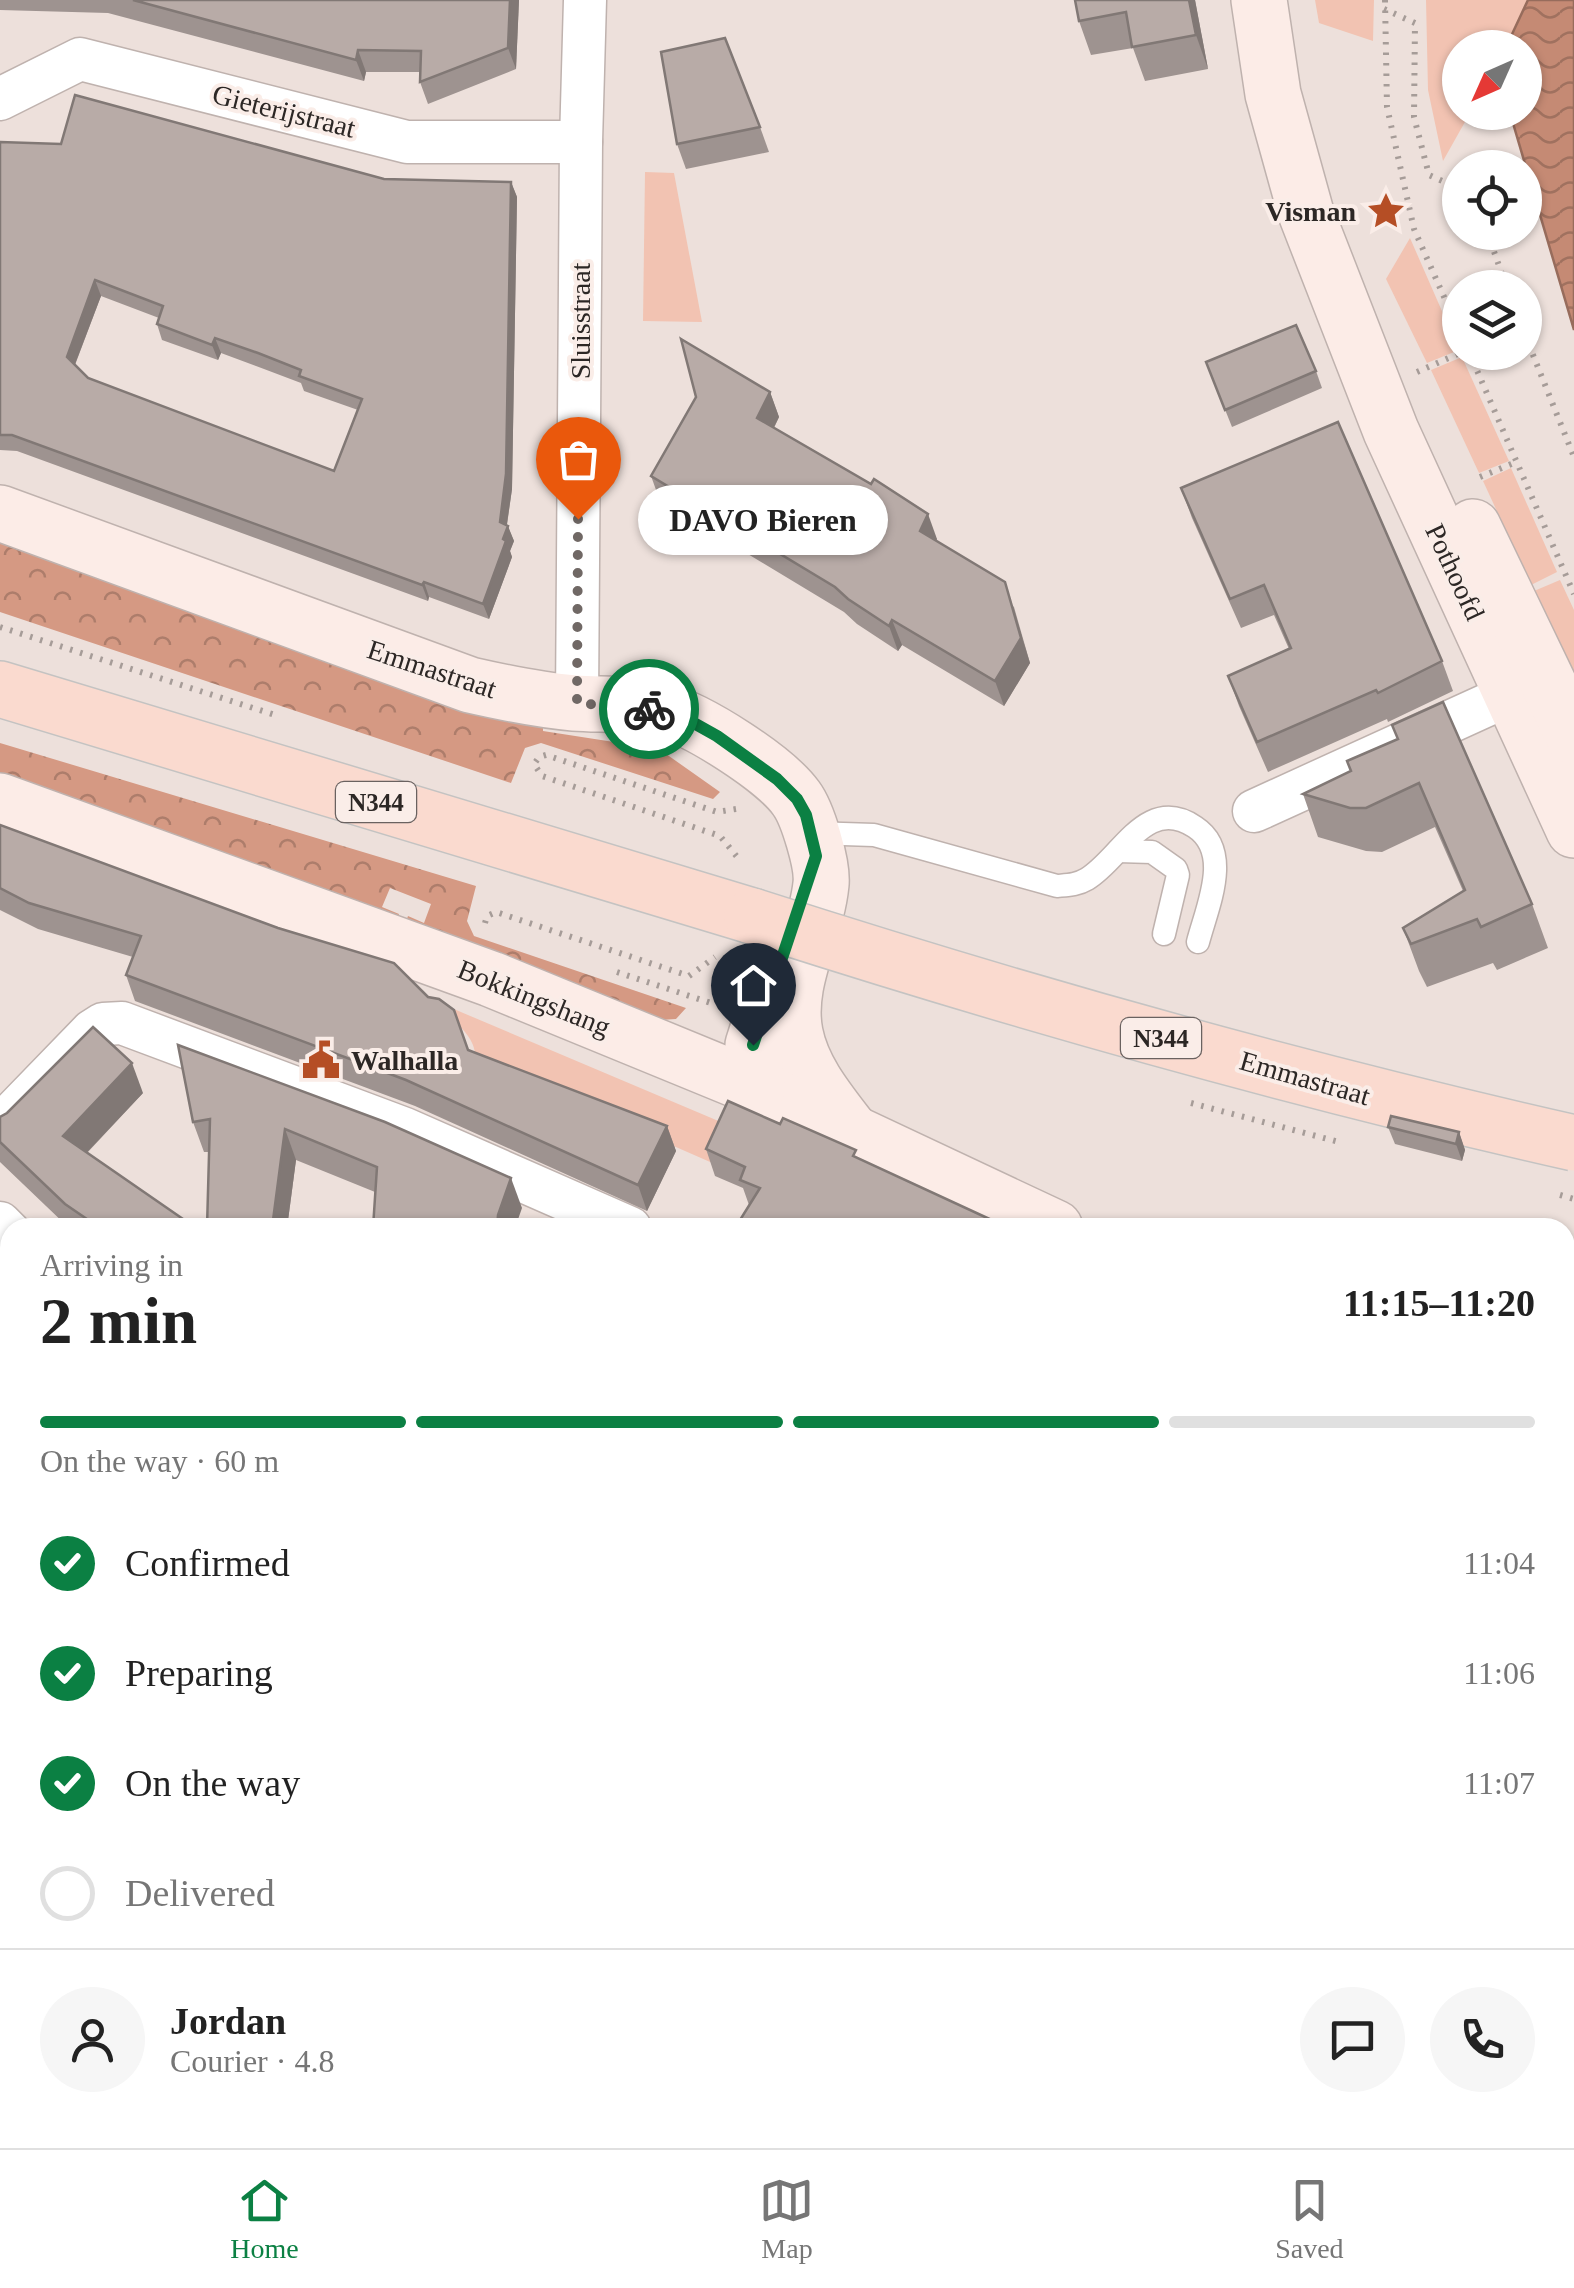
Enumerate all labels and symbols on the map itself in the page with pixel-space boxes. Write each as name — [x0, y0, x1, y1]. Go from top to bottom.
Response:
north arrow — [1442, 30, 1542, 130]
street label: Gieterijstraat — [209, 78, 359, 144]
place icon: Visman — [1365, 190, 1407, 232]
place label: Visman — [1265, 196, 1356, 227]
street label: Sluisstraat — [565, 262, 596, 379]
pin — [536, 417, 621, 520]
callout: DAVO Bieren — [638, 484, 888, 554]
street label: Pothoofd — [1419, 519, 1491, 625]
street label: Emmastraat — [364, 634, 501, 704]
courier — [599, 659, 699, 759]
road number: N344 — [336, 782, 416, 822]
pin — [711, 943, 796, 1046]
street label: Bokkingshang — [453, 953, 615, 1043]
road number: N344 — [1121, 1018, 1201, 1058]
public building icon: Walhalla — [300, 1039, 342, 1081]
place label: Walhalla — [351, 1045, 458, 1076]
street label: Emmastraat — [1236, 1045, 1374, 1111]

